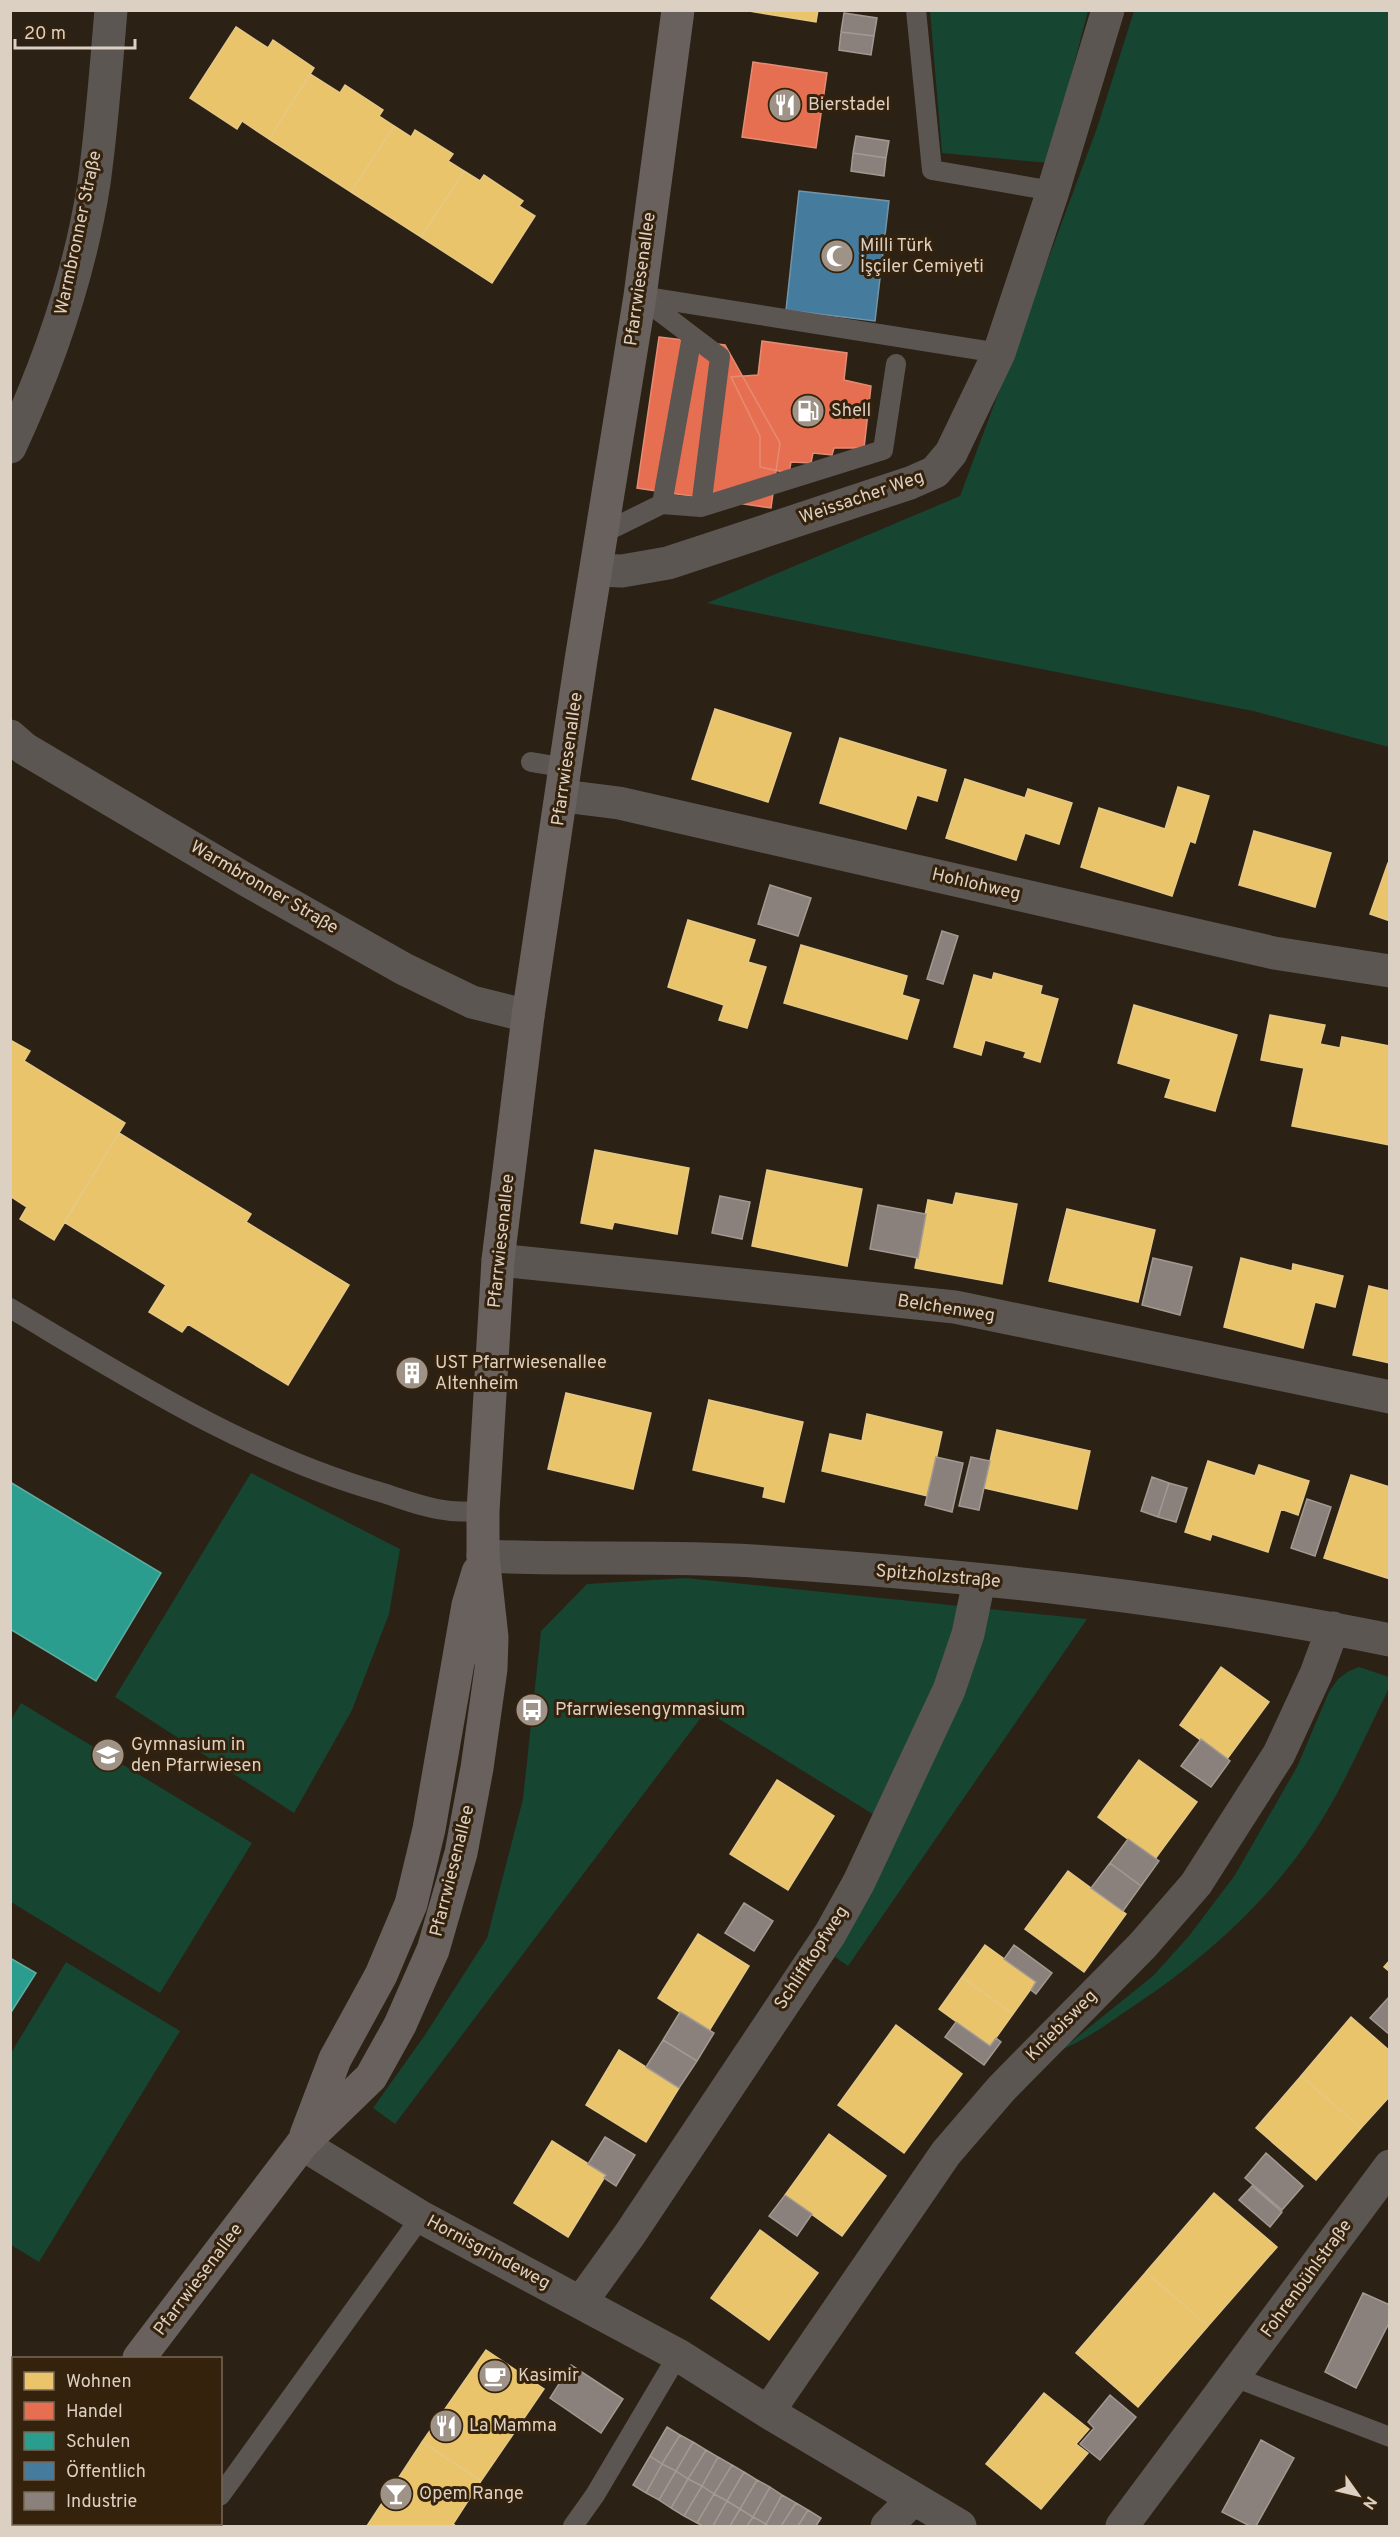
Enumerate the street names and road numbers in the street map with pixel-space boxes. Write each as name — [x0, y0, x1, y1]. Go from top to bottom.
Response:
street label: Warmbronner Straße — [50, 149, 108, 317]
street label: Pfarrwiesenallee — [620, 211, 662, 347]
street label: Weissacher Weg — [797, 466, 927, 530]
street label: Pfarrwiesenallee — [547, 691, 589, 827]
street label: Warmbronner Straße — [186, 836, 342, 940]
street label: Hohlohweg — [929, 864, 1023, 906]
street label: Pfarrwiesenallee — [484, 1173, 520, 1309]
street label: Belchenweg — [896, 1290, 996, 1328]
street label: Spitzholzstraße — [875, 1560, 1001, 1594]
street label: Pfarrwiesenallee — [426, 1803, 480, 1939]
street label: Schliffkopfweg — [770, 1902, 854, 2014]
street label: Kniebisweg — [1021, 1985, 1103, 2067]
street label: Hornisgrindeweg — [422, 2211, 554, 2295]
street label: Fohrenbühlstraße — [1256, 2215, 1358, 2343]
street label: Pfarrwiesenallee — [149, 2219, 249, 2341]

